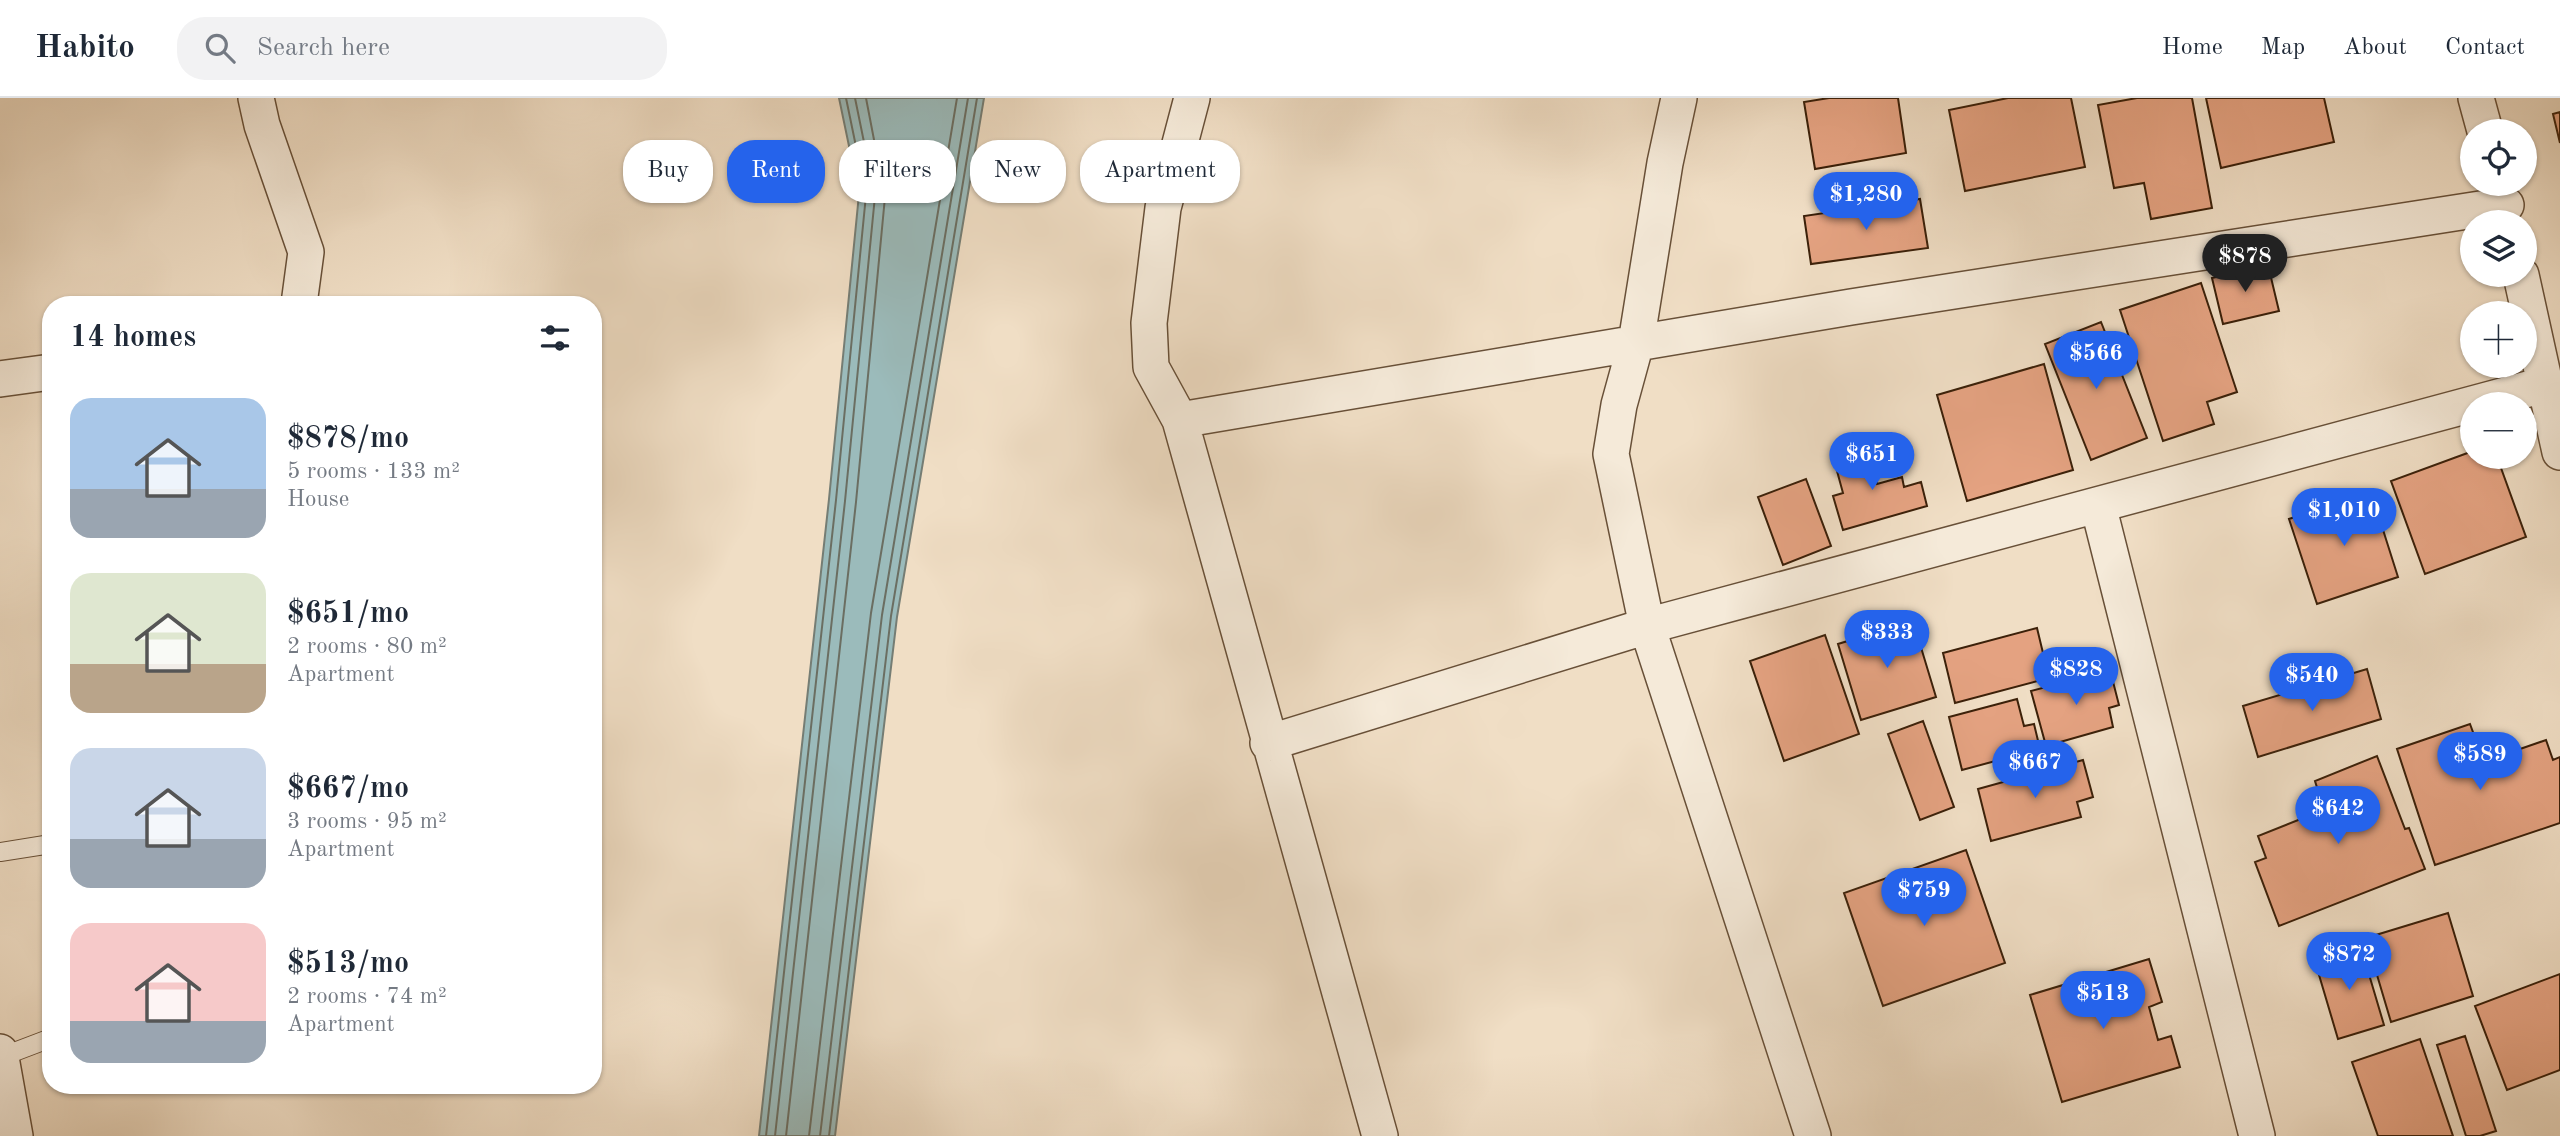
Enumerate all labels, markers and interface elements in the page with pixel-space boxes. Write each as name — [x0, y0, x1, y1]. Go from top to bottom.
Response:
search box — [177, 17, 667, 80]
icon: search — [201, 29, 239, 67]
text: Habito — [35, 32, 135, 65]
text: Search here — [257, 35, 390, 61]
text: Home — [2162, 36, 2223, 60]
text: Map — [2261, 36, 2305, 60]
text: About — [2343, 36, 2407, 60]
text: Contact — [2445, 36, 2525, 60]
map controls — [2460, 119, 2537, 469]
button: locate — [2460, 119, 2537, 196]
chip: Buy — [623, 140, 713, 203]
chip: Rent — [727, 140, 825, 203]
chip: Filters — [839, 140, 956, 203]
chip: New — [970, 140, 1066, 203]
chip: Apartment — [1080, 140, 1240, 203]
pin: $1,280 — [1809, 172, 1923, 232]
text: $1,280 — [1829, 183, 1903, 206]
button: layers — [2460, 210, 2537, 287]
pin: $878 — [2204, 234, 2286, 294]
text: $878 — [2218, 245, 2272, 268]
button: + — [2460, 301, 2537, 378]
icon: filters — [536, 319, 574, 357]
text: 14 homes — [70, 323, 196, 353]
pin: $566 — [2055, 331, 2137, 391]
text: $566 — [2069, 342, 2123, 365]
button: − — [2460, 392, 2537, 469]
text: $878/mo — [287, 424, 409, 454]
icon: home — [126, 426, 210, 510]
pin: $651 — [1831, 432, 1913, 492]
text: $651 — [1845, 443, 1899, 466]
text: 5 rooms · 133 m² — [287, 460, 460, 483]
text: House — [287, 488, 349, 511]
pin: $1,010 — [2287, 489, 2401, 548]
text: $1,010 — [2307, 499, 2381, 522]
text: $651/mo — [287, 599, 409, 629]
icon: home — [126, 601, 210, 685]
pin: $333 — [1846, 610, 1928, 670]
text: $333 — [1860, 621, 1914, 644]
text: 2 rooms · 80 m² — [287, 635, 447, 658]
pin: $828 — [2035, 648, 2117, 707]
pin: $540 — [2271, 654, 2353, 713]
text: $828 — [2049, 658, 2103, 681]
text: Apartment — [287, 663, 395, 686]
text: $540 — [2285, 664, 2339, 687]
pin: $589 — [2439, 732, 2521, 792]
pin: $667 — [1994, 740, 2076, 800]
text: $589 — [2453, 743, 2507, 766]
text: $667 — [2008, 751, 2062, 774]
text: $667/mo — [287, 774, 409, 804]
icon: home — [126, 776, 210, 860]
pin: $642 — [2297, 786, 2379, 846]
text: $642 — [2311, 797, 2365, 820]
text: 3 rooms · 95 m² — [287, 810, 447, 833]
text: Apartment — [287, 838, 395, 861]
pin: $759 — [1883, 868, 1965, 928]
text: $759 — [1897, 879, 1951, 902]
pin: $872 — [2308, 932, 2390, 992]
text: $872 — [2322, 943, 2376, 966]
text: $513/mo — [287, 949, 409, 979]
icon: home — [126, 951, 210, 1035]
pin: $513 — [2062, 972, 2144, 1031]
text: $513 — [2076, 982, 2130, 1005]
text: 2 rooms · 74 m² — [287, 985, 447, 1008]
text: Apartment — [287, 1013, 395, 1036]

